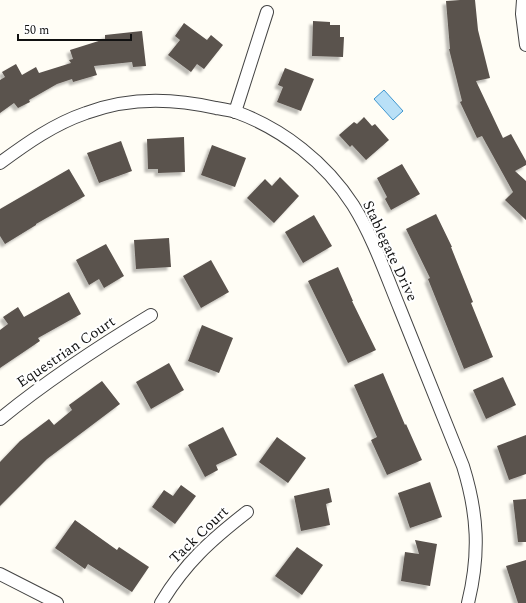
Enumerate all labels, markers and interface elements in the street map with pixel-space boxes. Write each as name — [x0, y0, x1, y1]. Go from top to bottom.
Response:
scale bar — [18, 16, 131, 42]
text: 50 m — [24, 21, 49, 40]
street label: Stablegate Drive — [357, 197, 423, 305]
street label: Equestrian Court — [12, 310, 120, 394]
street label: Tack Court — [164, 501, 234, 569]

